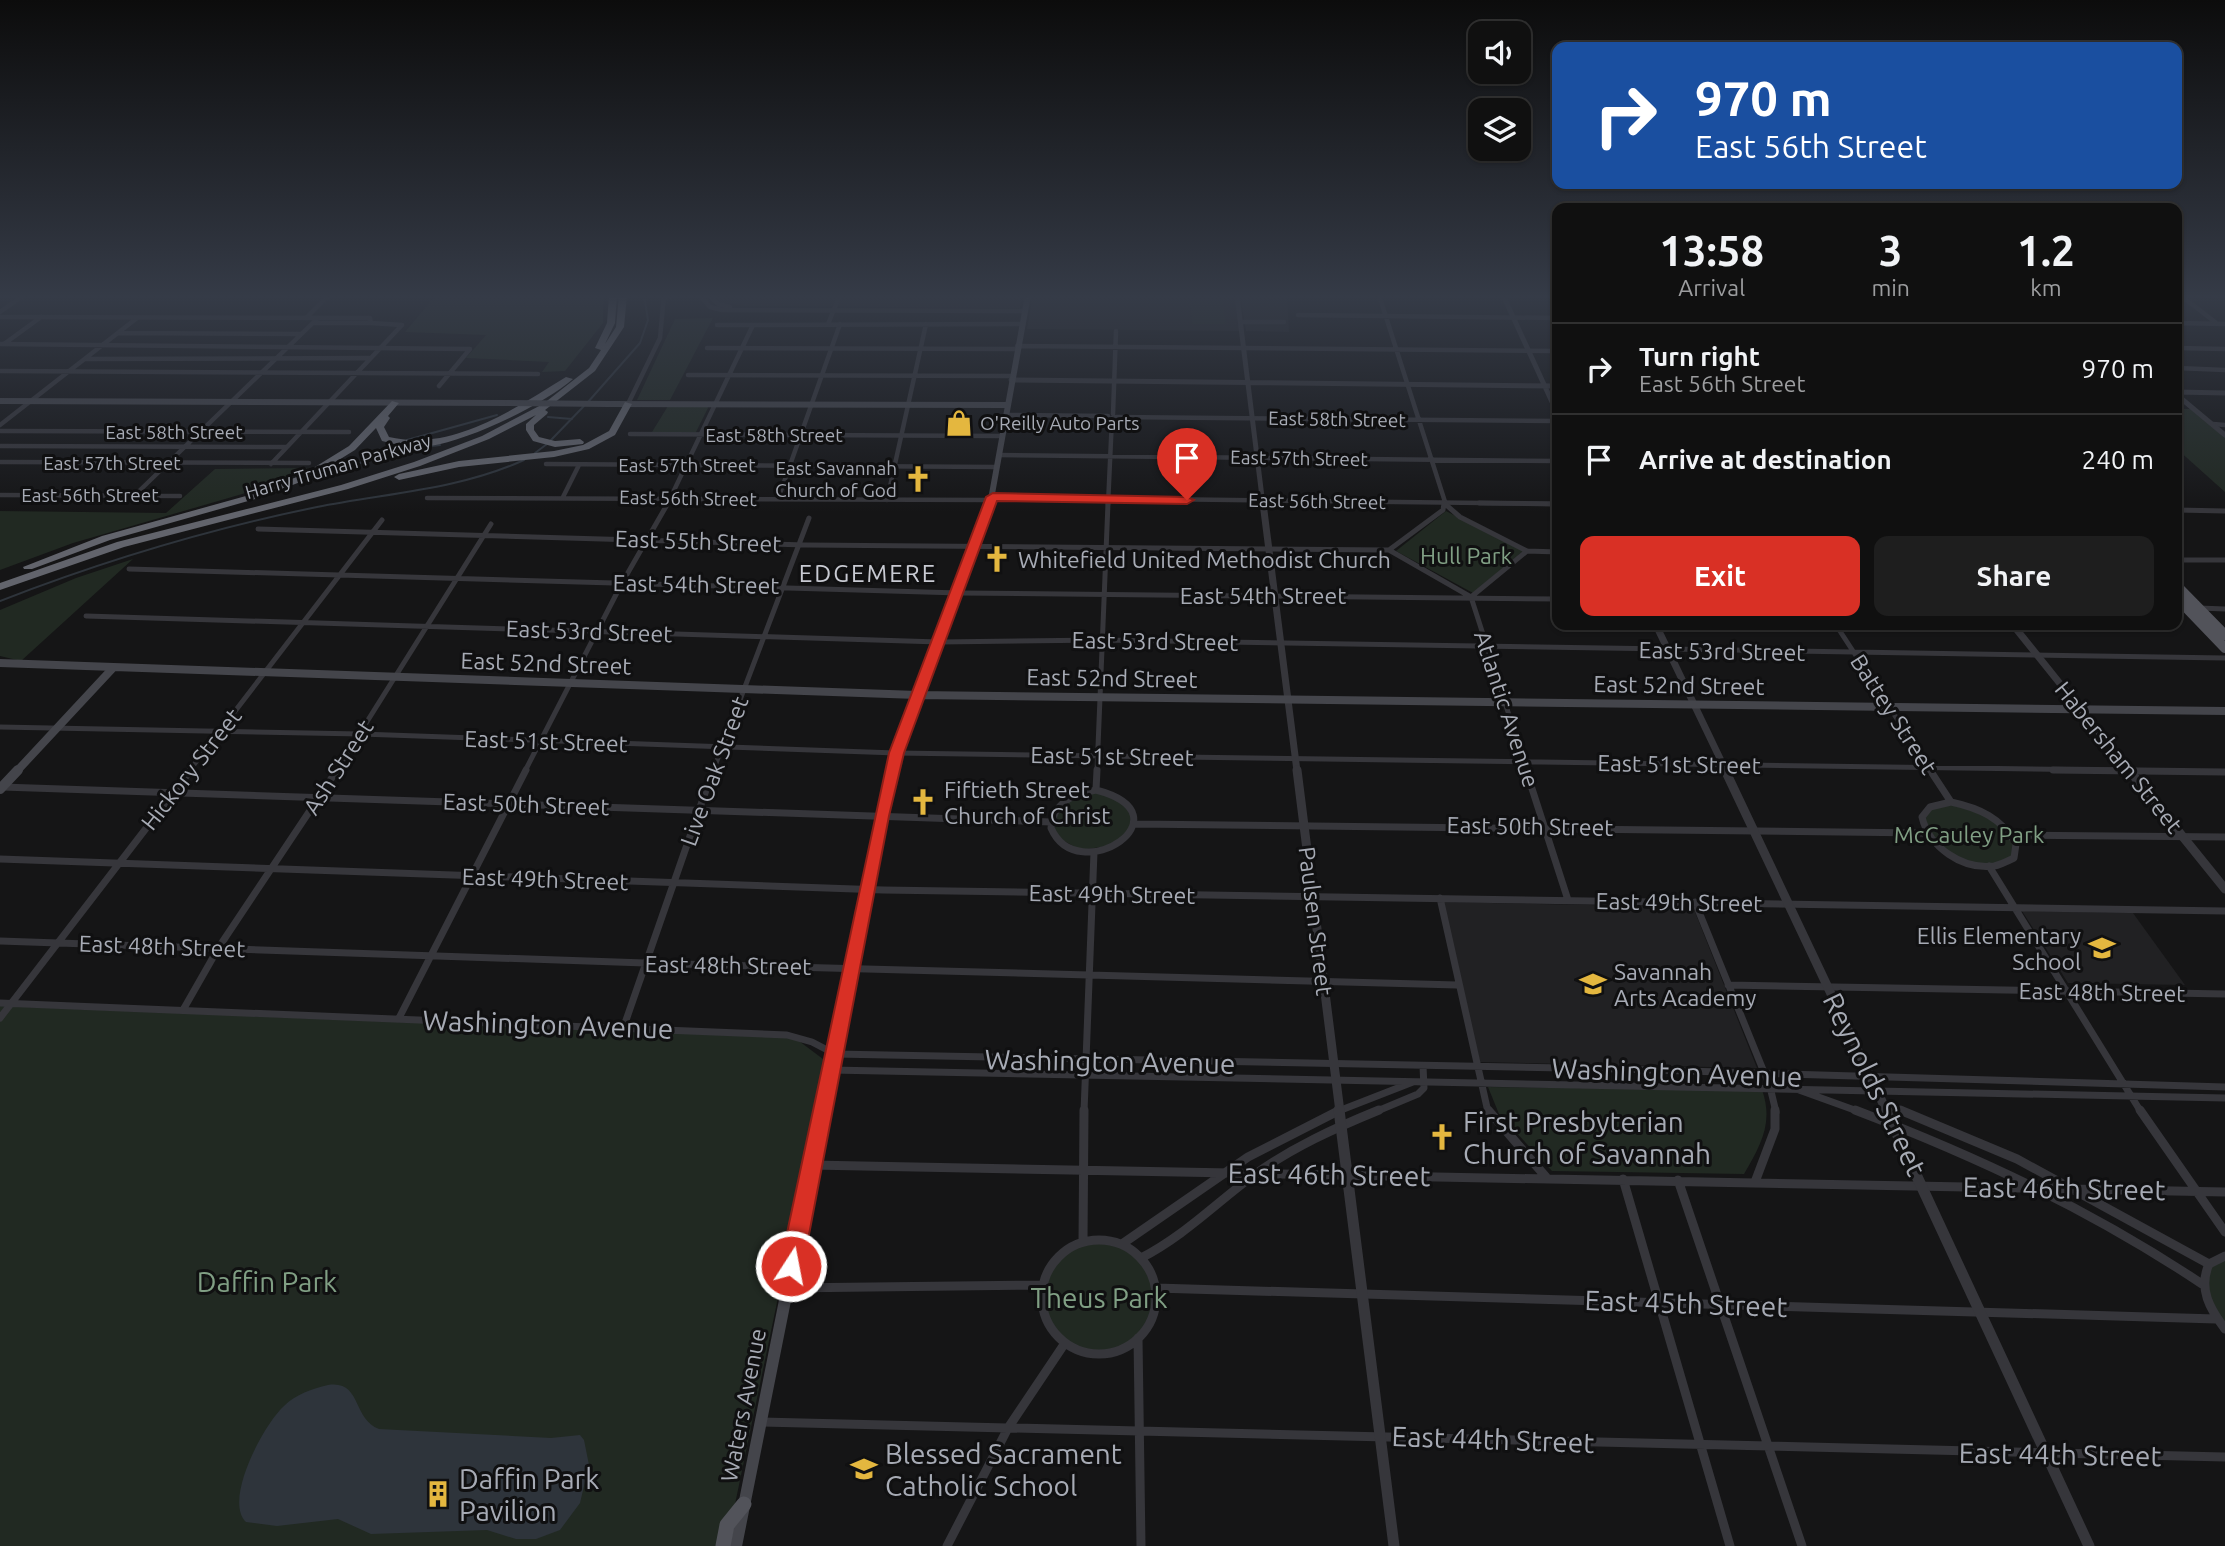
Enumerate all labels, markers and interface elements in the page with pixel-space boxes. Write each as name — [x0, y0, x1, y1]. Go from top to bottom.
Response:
map controls — [1468, 21, 1531, 161]
button: sound — [1468, 21, 1531, 84]
icon: right — [1580, 70, 1671, 161]
text: 970 m — [1695, 70, 1832, 125]
button: layers — [1468, 98, 1531, 161]
text: East 56th Street — [1695, 128, 1927, 164]
text: 13:58 — [1659, 227, 1764, 274]
text: 3 — [1879, 227, 1903, 274]
text: 1.2 — [2017, 227, 2075, 274]
text: Arrival — [1678, 275, 1745, 300]
text: min — [1871, 275, 1910, 300]
text: km — [2030, 275, 2062, 300]
text: Turn right — [1639, 342, 1760, 371]
icon: right — [1580, 350, 1618, 388]
text: 970 m — [2082, 354, 2154, 383]
text: East 56th Street — [1639, 371, 1806, 396]
street label: East 58th Street — [1268, 407, 1407, 431]
shop icon: O'Reilly Auto Parts — [944, 408, 974, 438]
place label: O'Reilly Auto Parts — [980, 412, 1139, 434]
street label: East 58th Street — [105, 421, 243, 443]
street label: East 58th Street — [705, 424, 843, 446]
pin — [1157, 428, 1217, 500]
street label: Harry Truman Parkway — [243, 429, 433, 503]
icon: arrive — [1168, 439, 1206, 477]
icon: arrive — [1580, 441, 1618, 479]
text: Arrive at destination — [1639, 445, 1892, 474]
text: 240 m — [2082, 445, 2154, 474]
street label: East 57th Street — [1230, 446, 1369, 470]
street label: East 57th Street — [43, 452, 181, 474]
street label: East 57th Street — [618, 454, 756, 476]
place label: East Savannah Church of God — [775, 457, 897, 501]
church icon: East Savannah Church of God — [903, 464, 933, 494]
street label: East 56th Street — [21, 484, 159, 506]
street label: East 56th Street — [619, 486, 758, 510]
street label: East 56th Street — [1248, 489, 1387, 513]
street label: East 55th Street — [614, 526, 782, 556]
button: Exit — [1580, 536, 1860, 616]
button: Share — [1874, 536, 2154, 616]
park label: Hull Park — [1420, 543, 1512, 568]
church icon: Whitefield United Methodist Church — [982, 544, 1012, 574]
place label: Whitefield United Methodist Church — [1018, 547, 1391, 572]
district label: EDGEMERE — [799, 560, 937, 587]
street label: East 54th Street — [612, 570, 780, 598]
street label: East 54th Street — [1180, 583, 1346, 608]
street label: East 53rd Street — [505, 616, 673, 646]
street label: East 53rd Street — [1072, 627, 1238, 655]
street label: Atlantic Avenue — [1470, 628, 1544, 790]
street label: East 53rd Street — [1639, 637, 1805, 665]
street label: East 52nd Street — [460, 648, 632, 678]
street label: Battey Street — [1846, 649, 1942, 779]
street label: East 52nd Street — [1026, 664, 1198, 692]
street label: East 52nd Street — [1593, 671, 1765, 699]
street label: Habersham Street — [2050, 676, 2188, 838]
street label: Live Oak Street — [675, 693, 753, 849]
street label: Hickory Street — [136, 703, 246, 835]
street label: Ash Street — [298, 715, 378, 819]
street label: East 51st Street — [464, 726, 628, 756]
street label: East 51st Street — [1030, 742, 1194, 770]
street label: East 51st Street — [1597, 750, 1761, 778]
place label: Fiftieth Street Church of Christ — [944, 777, 1110, 828]
church icon: Fiftieth Street Church of Christ — [908, 787, 938, 817]
street label: East 50th Street — [442, 789, 610, 819]
street label: East 50th Street — [1446, 812, 1614, 840]
park label: McCauley Park — [1894, 822, 2045, 847]
street label: Paulsen Street — [1294, 845, 1338, 997]
street label: East 49th Street — [461, 864, 629, 894]
street label: East 49th Street — [1028, 880, 1196, 908]
street label: East 49th Street — [1595, 888, 1763, 916]
place label: Ellis Elementary School — [1917, 923, 2081, 974]
street label: East 48th Street — [78, 931, 246, 961]
school or university icon: Ellis Elementary School — [2087, 933, 2117, 963]
street label: East 48th Street — [644, 951, 812, 979]
place label: Savannah Arts Academy — [1614, 959, 1756, 1010]
school or university icon: Savannah Arts Academy — [1578, 969, 1608, 999]
street label: East 48th Street — [2018, 978, 2186, 1006]
street label: Reynolds Street — [1817, 988, 1933, 1180]
street label: Washington Avenue — [422, 1004, 674, 1044]
street label: Washington Avenue — [984, 1043, 1236, 1079]
street label: Washington Avenue — [1551, 1052, 1803, 1092]
place label: First Presbyterian Church of Savannah — [1463, 1106, 1711, 1169]
church icon: First Presbyterian Church of Savannah — [1427, 1122, 1457, 1152]
street label: East 46th Street — [1227, 1157, 1431, 1191]
street label: East 46th Street — [1962, 1171, 2166, 1205]
position arrow — [754, 1229, 828, 1303]
park label: Daffin Park — [197, 1266, 337, 1297]
park label: Theus Park — [1030, 1282, 1168, 1313]
street label: East 45th Street — [1584, 1284, 1788, 1322]
street label: Waters Avenue — [716, 1326, 770, 1484]
street label: East 44th Street — [1391, 1420, 1595, 1458]
street label: East 44th Street — [1958, 1437, 2162, 1471]
place label: Blessed Sacrament Catholic School — [885, 1438, 1122, 1501]
school or university icon: Blessed Sacrament Catholic School — [849, 1454, 879, 1484]
place label: Daffin Park Pavilion — [459, 1463, 599, 1526]
building icon: Daffin Park Pavilion — [423, 1479, 453, 1509]

